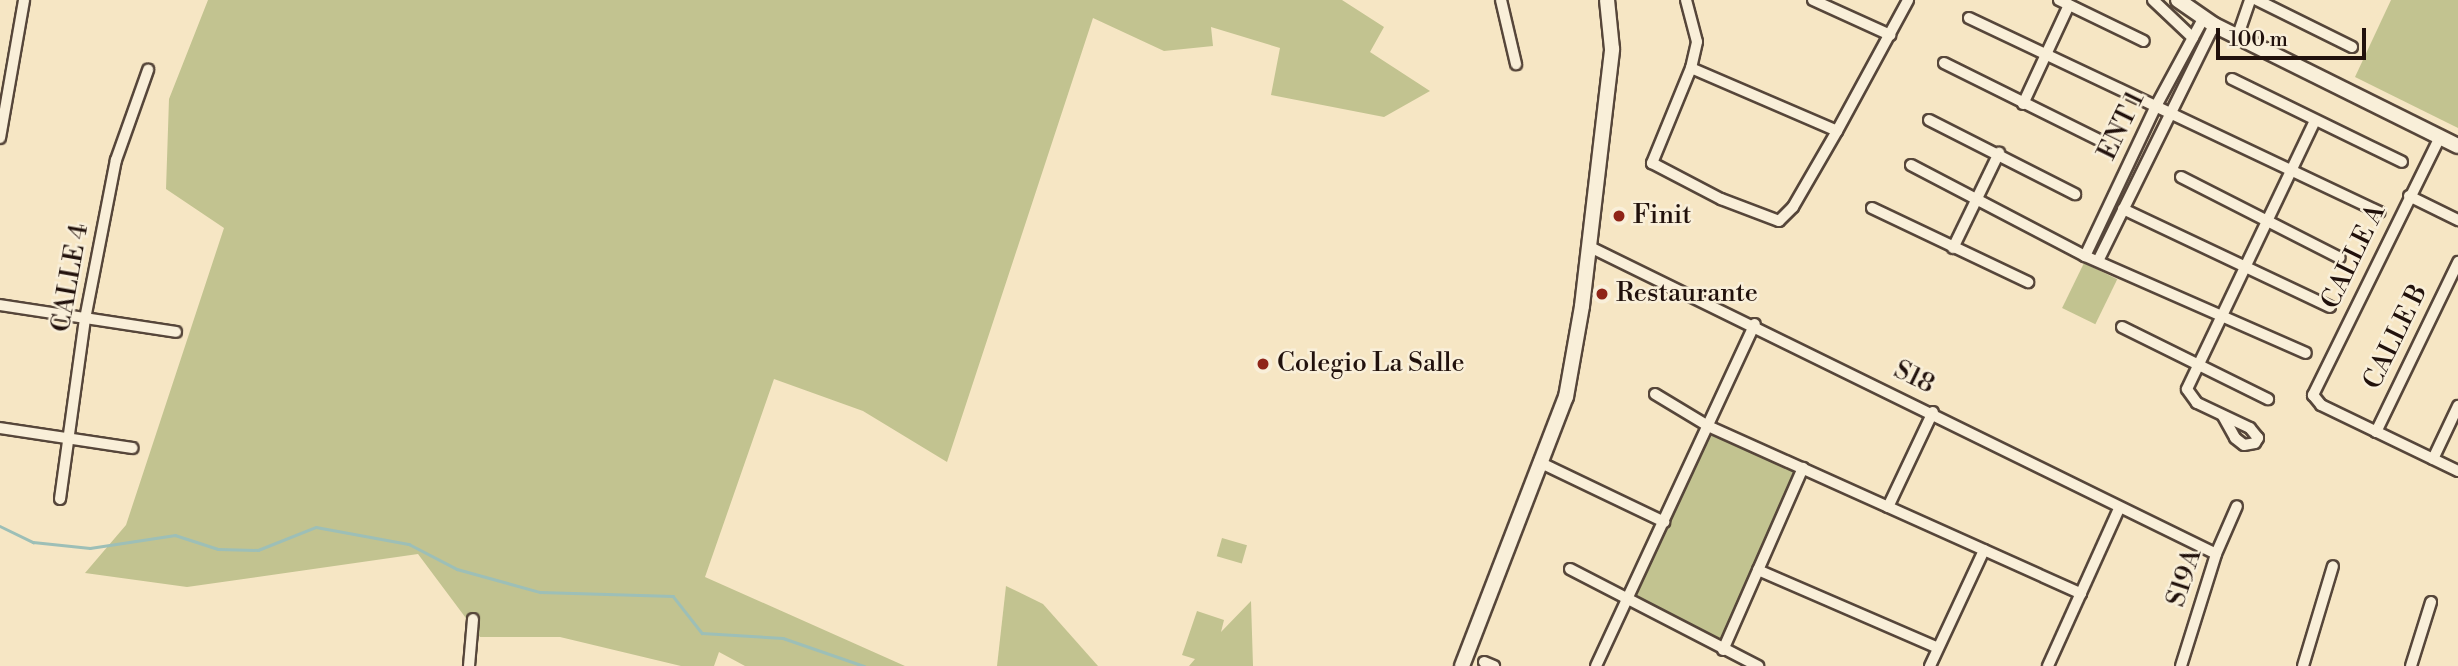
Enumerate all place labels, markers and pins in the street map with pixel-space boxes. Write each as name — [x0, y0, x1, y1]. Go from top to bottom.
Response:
place label: Finit — [1633, 200, 1691, 232]
marker: Finit — [1611, 208, 1627, 224]
place label: Restaurante — [1616, 278, 1758, 310]
marker: Restaurante — [1594, 286, 1610, 302]
place label: Colegio La Salle — [1277, 348, 1465, 380]
marker: Colegio La Salle — [1255, 356, 1271, 372]

